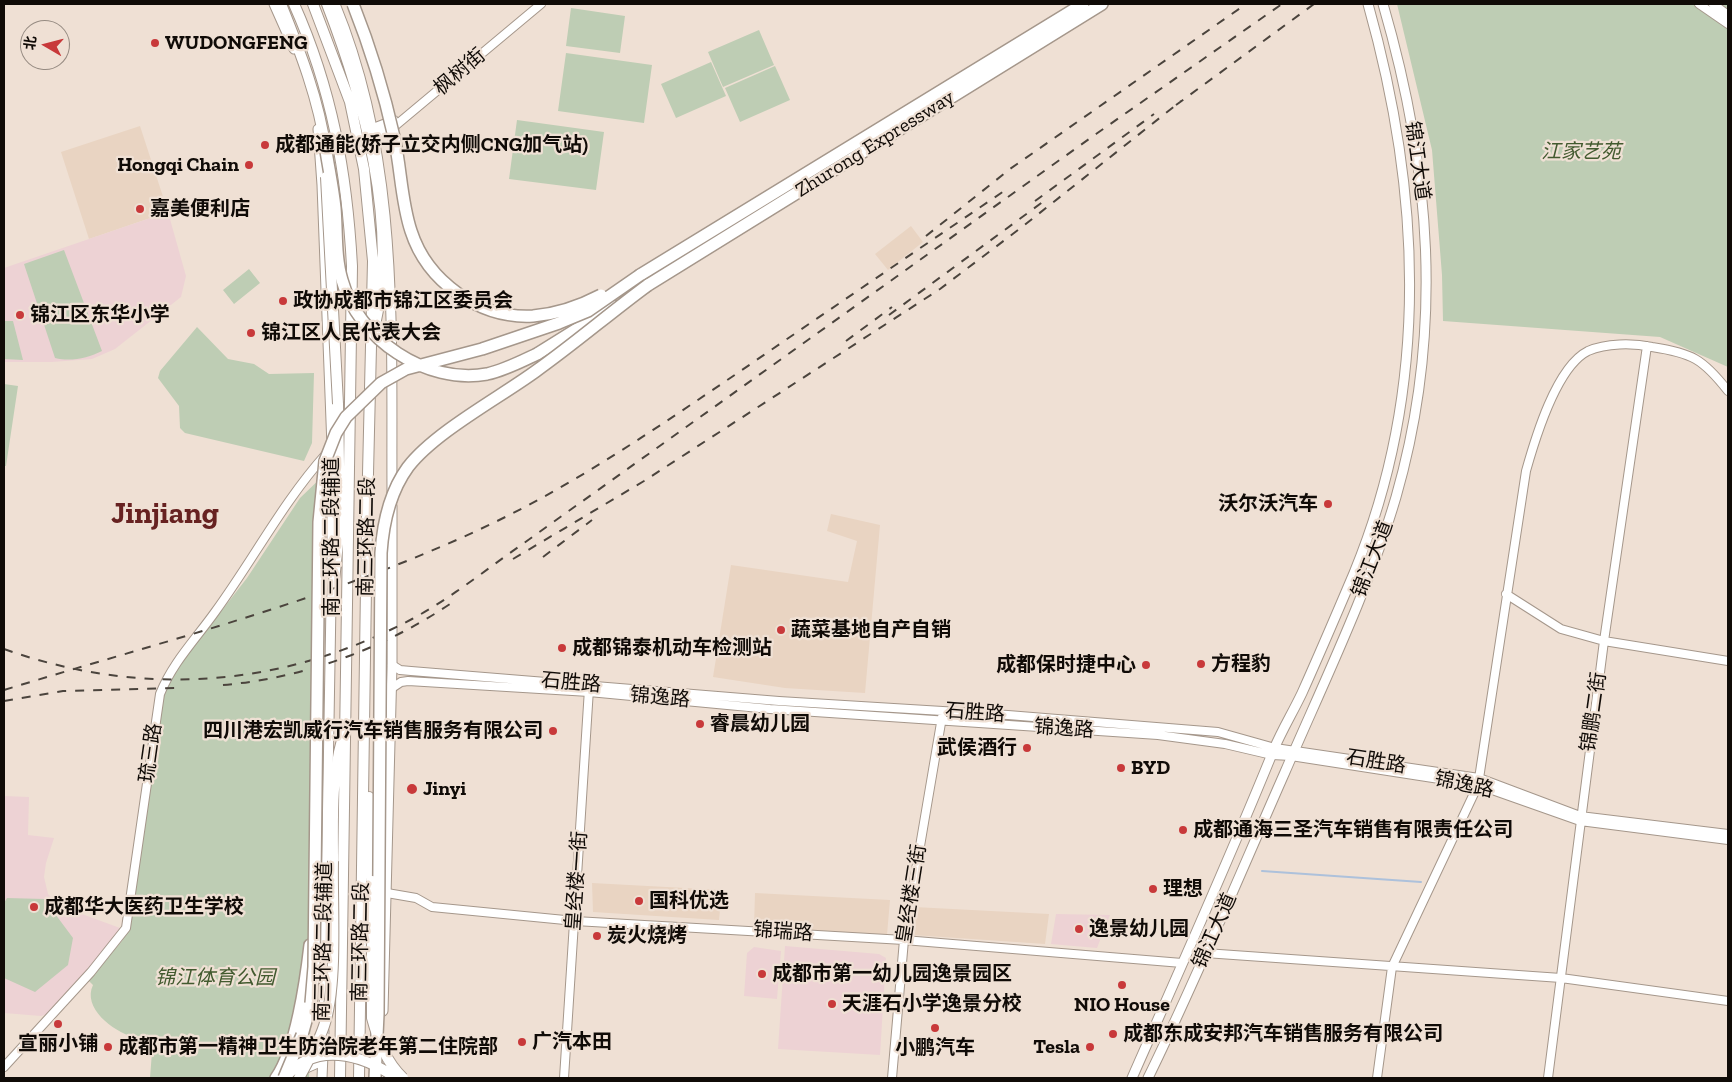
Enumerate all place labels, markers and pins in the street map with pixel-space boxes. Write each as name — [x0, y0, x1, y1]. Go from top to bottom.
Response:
place label: WUDONGFENG — [165, 31, 308, 55]
marker: WUDONGFENG — [149, 37, 161, 49]
place label: 成都通能(娇子立交内侧CNG加气站) — [275, 133, 588, 157]
marker: 成都通能(娇子立交内侧CNG加气站) — [259, 139, 271, 151]
place label: Hongqi Chain — [117, 153, 239, 177]
marker: Hongqi Chain — [243, 159, 255, 171]
place label: 嘉美便利店 — [150, 197, 250, 221]
marker: 嘉美便利店 — [134, 203, 146, 215]
place label: 政协成都市锦江区委员会 — [293, 289, 513, 313]
marker: 政协成都市锦江区委员会 — [277, 295, 289, 307]
place label: 锦江区东华小学 — [30, 303, 170, 327]
marker: 锦江区东华小学 — [14, 309, 26, 321]
place label: 锦江区人民代表大会 — [261, 321, 441, 345]
marker: 锦江区人民代表大会 — [245, 327, 257, 339]
place label: 沃尔沃汽车 — [1218, 492, 1318, 516]
marker: 沃尔沃汽车 — [1322, 498, 1334, 510]
place label: 蔬菜基地自产自销 — [791, 618, 951, 642]
marker: 蔬菜基地自产自销 — [775, 624, 787, 636]
place label: 成都锦泰机动车检测站 — [572, 636, 772, 660]
marker: 成都锦泰机动车检测站 — [556, 642, 568, 654]
place label: 方程豹 — [1211, 652, 1271, 676]
place label: 成都保时捷中心 — [996, 653, 1136, 677]
marker: 方程豹 — [1195, 658, 1207, 670]
marker: 成都保时捷中心 — [1140, 659, 1152, 671]
place label: 睿晨幼儿园 — [710, 712, 810, 736]
marker: 睿晨幼儿园 — [694, 718, 706, 730]
place label: 四川港宏凯威行汽车销售服务有限公司 — [203, 719, 543, 743]
marker: 四川港宏凯威行汽车销售服务有限公司 — [547, 725, 559, 737]
place label: 武侯酒行 — [937, 736, 1017, 760]
marker: 武侯酒行 — [1021, 742, 1033, 754]
place label: BYD — [1131, 756, 1170, 780]
marker: BYD — [1115, 762, 1127, 774]
place label: Jinyi — [423, 777, 466, 801]
marker: Jinyi — [405, 782, 419, 796]
place label: 成都通海三圣汽车销售有限责任公司 — [1193, 818, 1513, 842]
marker: 成都通海三圣汽车销售有限责任公司 — [1177, 824, 1189, 836]
place label: 理想 — [1163, 877, 1203, 901]
marker: 理想 — [1147, 883, 1159, 895]
place label: 国科优选 — [649, 889, 729, 913]
place label: 成都华大医药卫生学校 — [44, 895, 244, 919]
marker: 国科优选 — [633, 895, 645, 907]
marker: 成都华大医药卫生学校 — [28, 901, 40, 913]
place label: 逸景幼儿园 — [1089, 917, 1189, 941]
marker: 逸景幼儿园 — [1073, 923, 1085, 935]
place label: 炭火烧烤 — [607, 924, 687, 948]
marker: 炭火烧烤 — [591, 930, 603, 942]
place label: 成都市第一幼儿园逸景园区 — [772, 962, 1012, 986]
marker: 成都市第一幼儿园逸景园区 — [756, 968, 768, 980]
marker: NIO House — [1116, 979, 1128, 991]
place label: 天涯石小学逸景分校 — [842, 992, 1022, 1016]
place label: NIO House — [1074, 993, 1170, 1017]
marker: 天涯石小学逸景分校 — [826, 998, 838, 1010]
marker: 宣丽小铺 — [52, 1018, 64, 1030]
marker: 小鹏汽车 — [929, 1022, 941, 1034]
place label: 成都东成安邦汽车销售服务有限公司 — [1123, 1022, 1443, 1046]
marker: 成都东成安邦汽车销售服务有限公司 — [1107, 1028, 1119, 1040]
place label: 广汽本田 — [532, 1030, 612, 1054]
place label: 宣丽小铺 — [18, 1032, 98, 1056]
place label: 成都市第一精神卫生防治院老年第二住院部 — [118, 1035, 498, 1059]
place label: Tesla — [1033, 1035, 1080, 1059]
marker: 广汽本田 — [516, 1036, 528, 1048]
place label: 小鹏汽车 — [895, 1036, 975, 1060]
marker: 成都市第一精神卫生防治院老年第二住院部 — [102, 1041, 114, 1053]
marker: Tesla — [1084, 1041, 1096, 1053]

